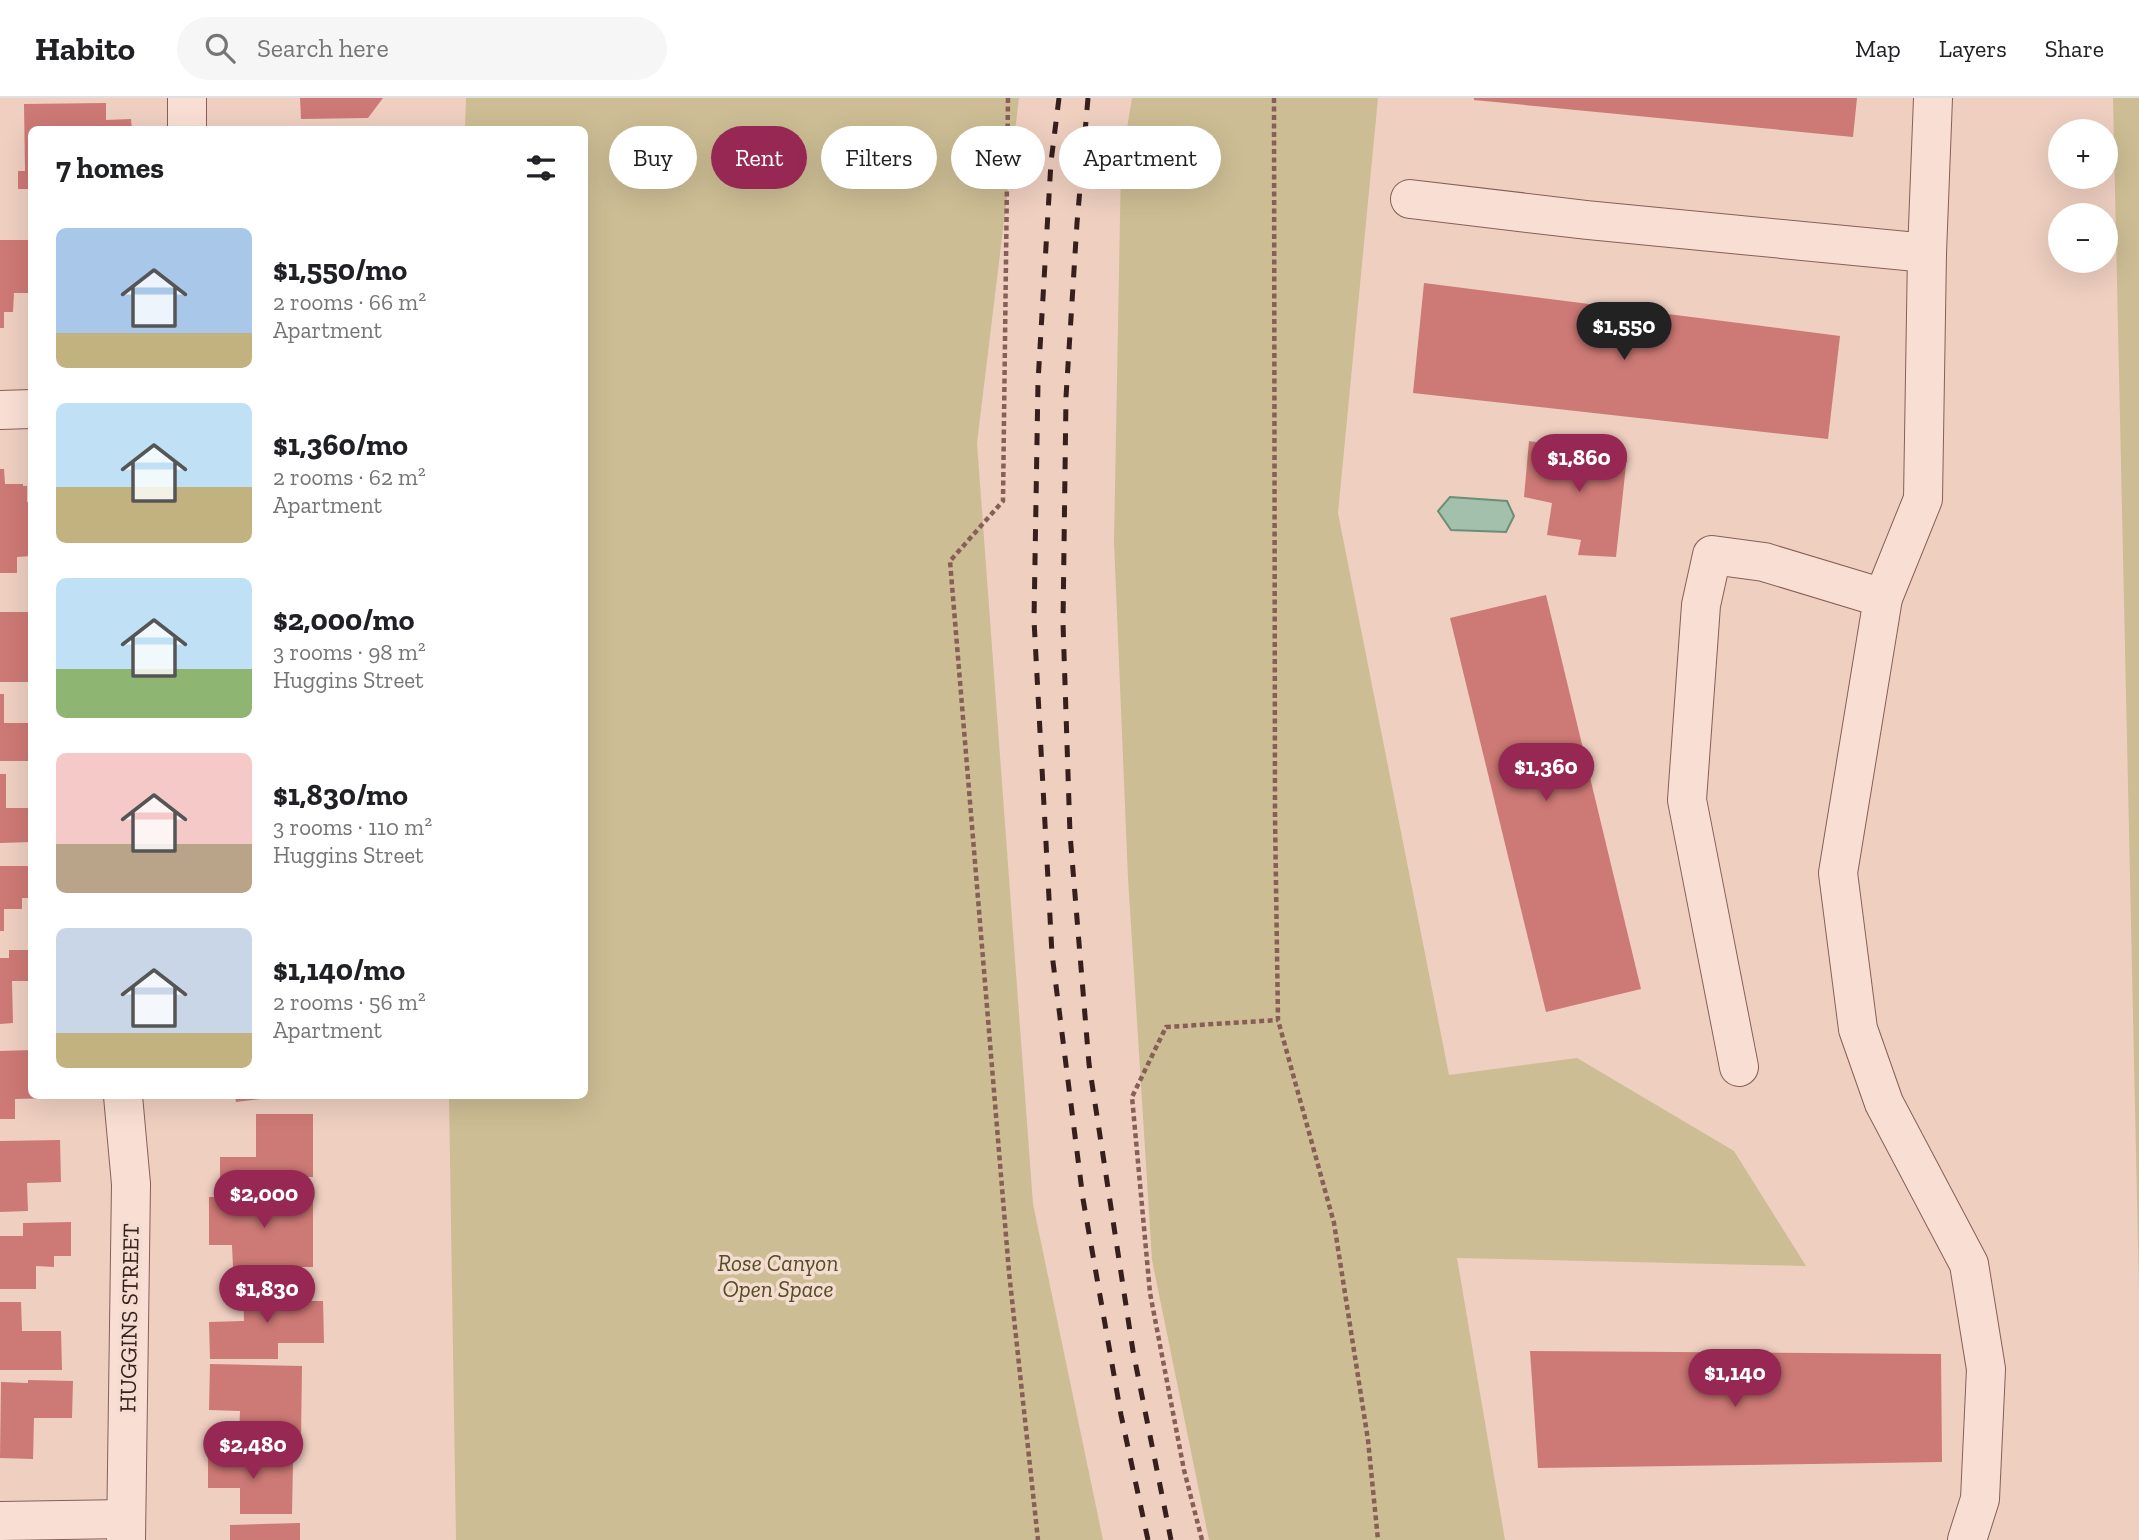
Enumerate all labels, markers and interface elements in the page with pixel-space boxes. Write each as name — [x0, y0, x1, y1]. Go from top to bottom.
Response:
search box — [177, 17, 667, 80]
text: Habito — [35, 29, 135, 68]
icon: search — [201, 29, 239, 67]
text: Search here — [257, 32, 389, 64]
text: Map — [1855, 34, 1901, 63]
text: Layers — [1939, 34, 2007, 63]
text: Share — [2045, 34, 2104, 63]
map controls — [2048, 119, 2118, 273]
button: + — [2048, 119, 2118, 189]
chip: Buy — [609, 126, 697, 189]
chip: Rent — [711, 126, 807, 189]
chip: Filters — [821, 126, 937, 189]
chip: New — [951, 126, 1045, 189]
chip: Apartment — [1059, 126, 1221, 189]
icon: filters — [522, 149, 560, 187]
text: 7 homes — [56, 150, 164, 186]
button: − — [2048, 203, 2118, 273]
text: $1,550/mo — [273, 252, 407, 288]
icon: home — [112, 256, 196, 340]
text: 2 rooms · 66 m² — [273, 288, 426, 316]
pin: $1,550 — [1567, 302, 1681, 362]
text: $1,550 — [1593, 311, 1655, 339]
text: Apartment — [273, 316, 382, 344]
text: $1,360/mo — [273, 427, 408, 463]
icon: home — [112, 431, 196, 515]
pin: $1,860 — [1522, 434, 1636, 494]
text: $1,860 — [1547, 443, 1611, 471]
text: 2 rooms · 62 m² — [273, 463, 426, 491]
text: Apartment — [273, 491, 382, 519]
text: $2,000/mo — [273, 602, 414, 638]
icon: home — [112, 606, 196, 690]
text: 3 rooms · 98 m² — [273, 638, 426, 666]
text: Huggins Street — [273, 666, 424, 694]
pin: $1,360 — [1489, 744, 1603, 803]
text: $1,360 — [1514, 752, 1578, 780]
text: $1,830/mo — [273, 777, 408, 813]
icon: home — [112, 781, 196, 865]
text: 3 rooms · 110 m² — [273, 813, 432, 841]
text: Huggins Street — [273, 841, 424, 869]
text: $1,140/mo — [273, 952, 405, 988]
icon: home — [112, 956, 196, 1040]
text: 2 rooms · 56 m² — [273, 988, 426, 1016]
text: Apartment — [273, 1016, 382, 1044]
pin: $2,000 — [207, 1170, 321, 1230]
text: $2,000 — [230, 1179, 298, 1207]
street label: HUGGINS STREET — [113, 1223, 145, 1413]
park label: Rose Canyon Open Space — [718, 1249, 838, 1303]
pin: $1,830 — [210, 1266, 324, 1325]
text: $1,830 — [235, 1274, 299, 1302]
pin: $1,140 — [1678, 1350, 1792, 1409]
text: $1,140 — [1704, 1358, 1766, 1386]
pin: $2,480 — [196, 1422, 310, 1481]
text: $2,480 — [219, 1430, 287, 1458]

